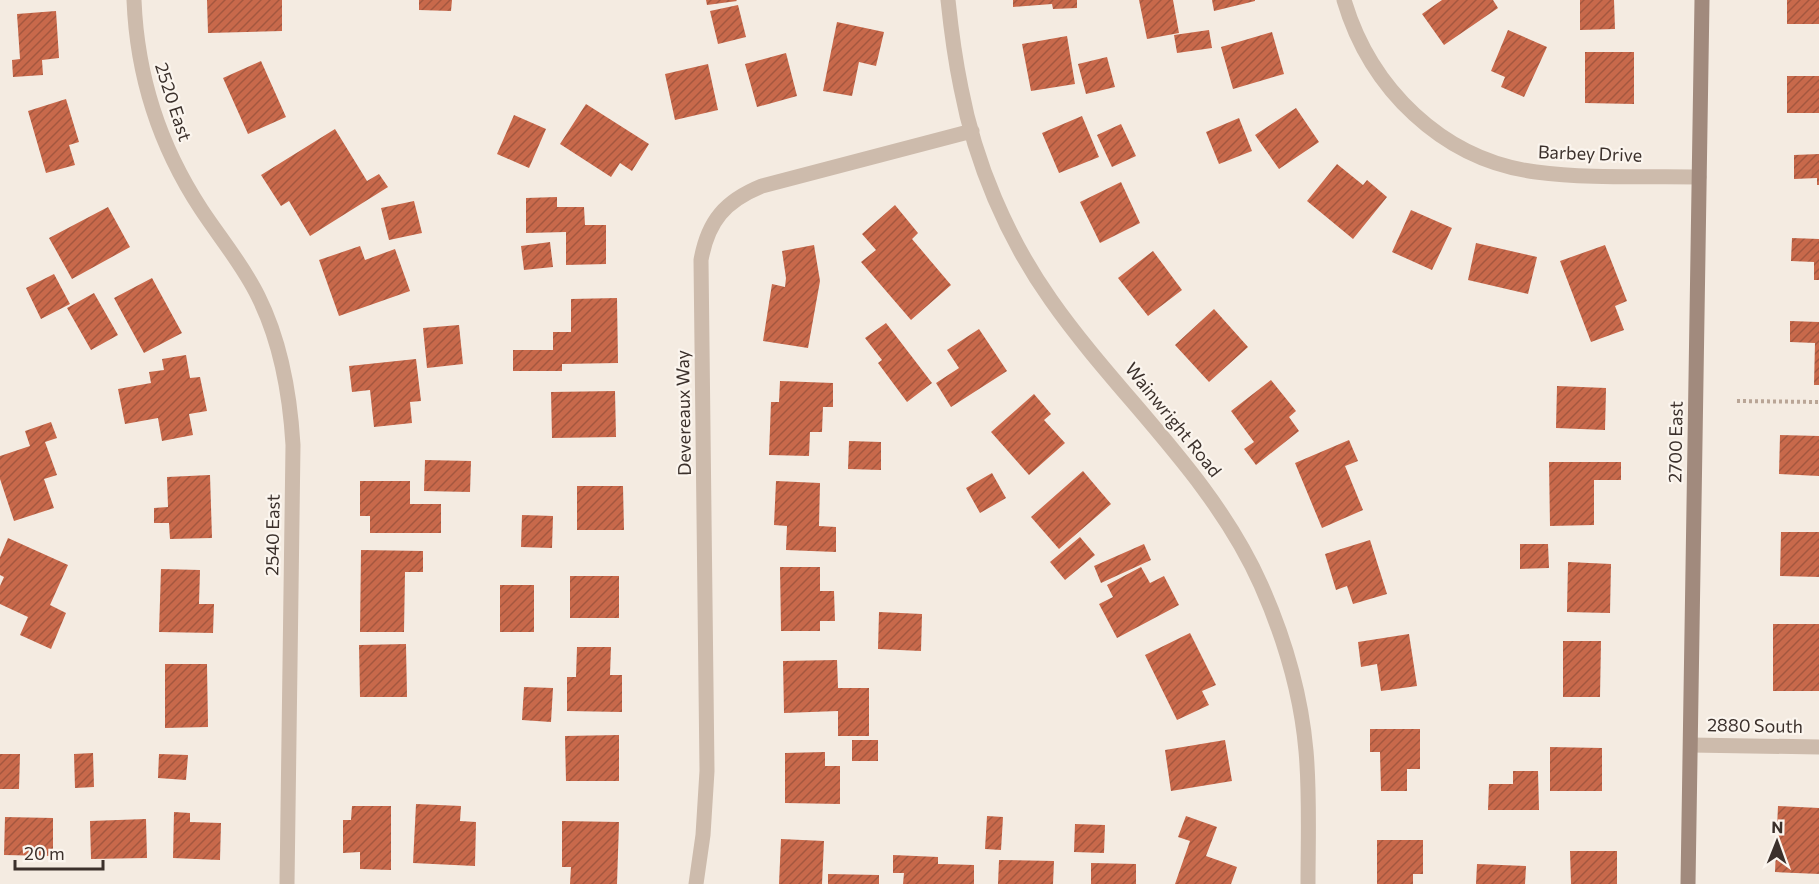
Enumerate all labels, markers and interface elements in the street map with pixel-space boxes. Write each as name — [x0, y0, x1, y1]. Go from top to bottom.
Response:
street label: 2520 East — [151, 60, 197, 144]
street label: Barbey Drive — [1537, 140, 1643, 166]
street label: Devereaux Way — [671, 350, 695, 476]
street label: Wainwright Road — [1121, 358, 1227, 481]
street label: 2700 East — [1663, 401, 1687, 483]
street label: 2540 East — [260, 494, 284, 576]
street label: 2880 South — [1707, 713, 1803, 737]
north arrow — [1747, 812, 1807, 872]
text: N — [1771, 817, 1783, 836]
scale bar — [15, 833, 104, 871]
text: 20 m — [24, 842, 65, 864]

